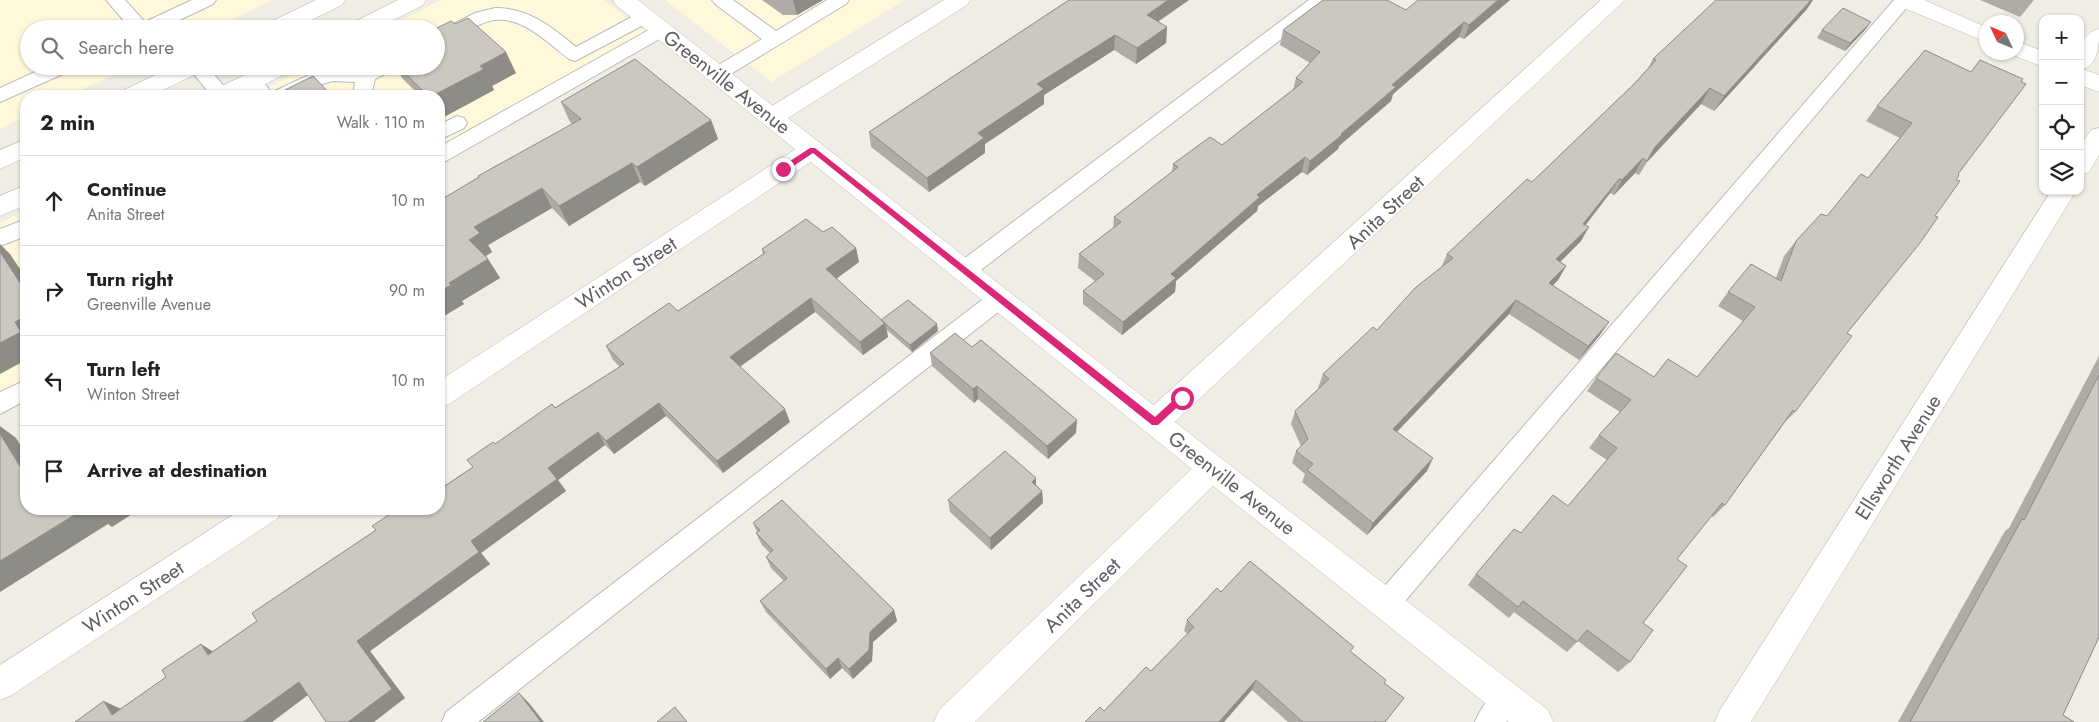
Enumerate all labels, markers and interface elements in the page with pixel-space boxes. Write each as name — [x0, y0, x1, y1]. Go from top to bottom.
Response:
north arrow — [1979, 15, 2024, 60]
map controls — [2039, 15, 2084, 195]
button: + — [2039, 15, 2084, 60]
search box — [20, 20, 445, 75]
street label: Greenville Avenue — [657, 23, 797, 141]
icon: search — [38, 34, 66, 62]
text: Search here — [78, 34, 174, 61]
button: − — [2039, 60, 2084, 105]
button: locate — [2039, 105, 2084, 150]
text: 2 min — [40, 108, 95, 138]
text: Walk · 110 m — [337, 111, 425, 134]
button: layers — [2039, 150, 2084, 195]
route end — [772, 158, 795, 181]
street label: Anita Street — [1340, 169, 1431, 256]
text: Continue — [87, 176, 166, 203]
icon: ahead — [40, 187, 68, 215]
text: 10 m — [391, 189, 425, 212]
text: Anita Street — [87, 203, 165, 226]
street label: Winton Street — [570, 230, 683, 317]
text: Turn right — [87, 266, 173, 293]
icon: right — [40, 277, 68, 305]
text: 90 m — [389, 279, 425, 302]
text: Greenville Avenue — [87, 293, 211, 316]
text: Turn left — [87, 356, 160, 383]
icon: left — [40, 367, 68, 395]
text: 10 m — [391, 369, 425, 392]
text: Winton Street — [87, 383, 179, 406]
route start — [1171, 387, 1194, 410]
street label: Ellsworth Avenue — [1848, 389, 1949, 526]
street label: Greenville Avenue — [1162, 424, 1302, 542]
icon: arrive — [40, 457, 68, 485]
text: Arrive at destination — [87, 457, 267, 484]
street label: Anita Street — [1037, 551, 1127, 639]
street label: Winton Street — [77, 554, 190, 641]

